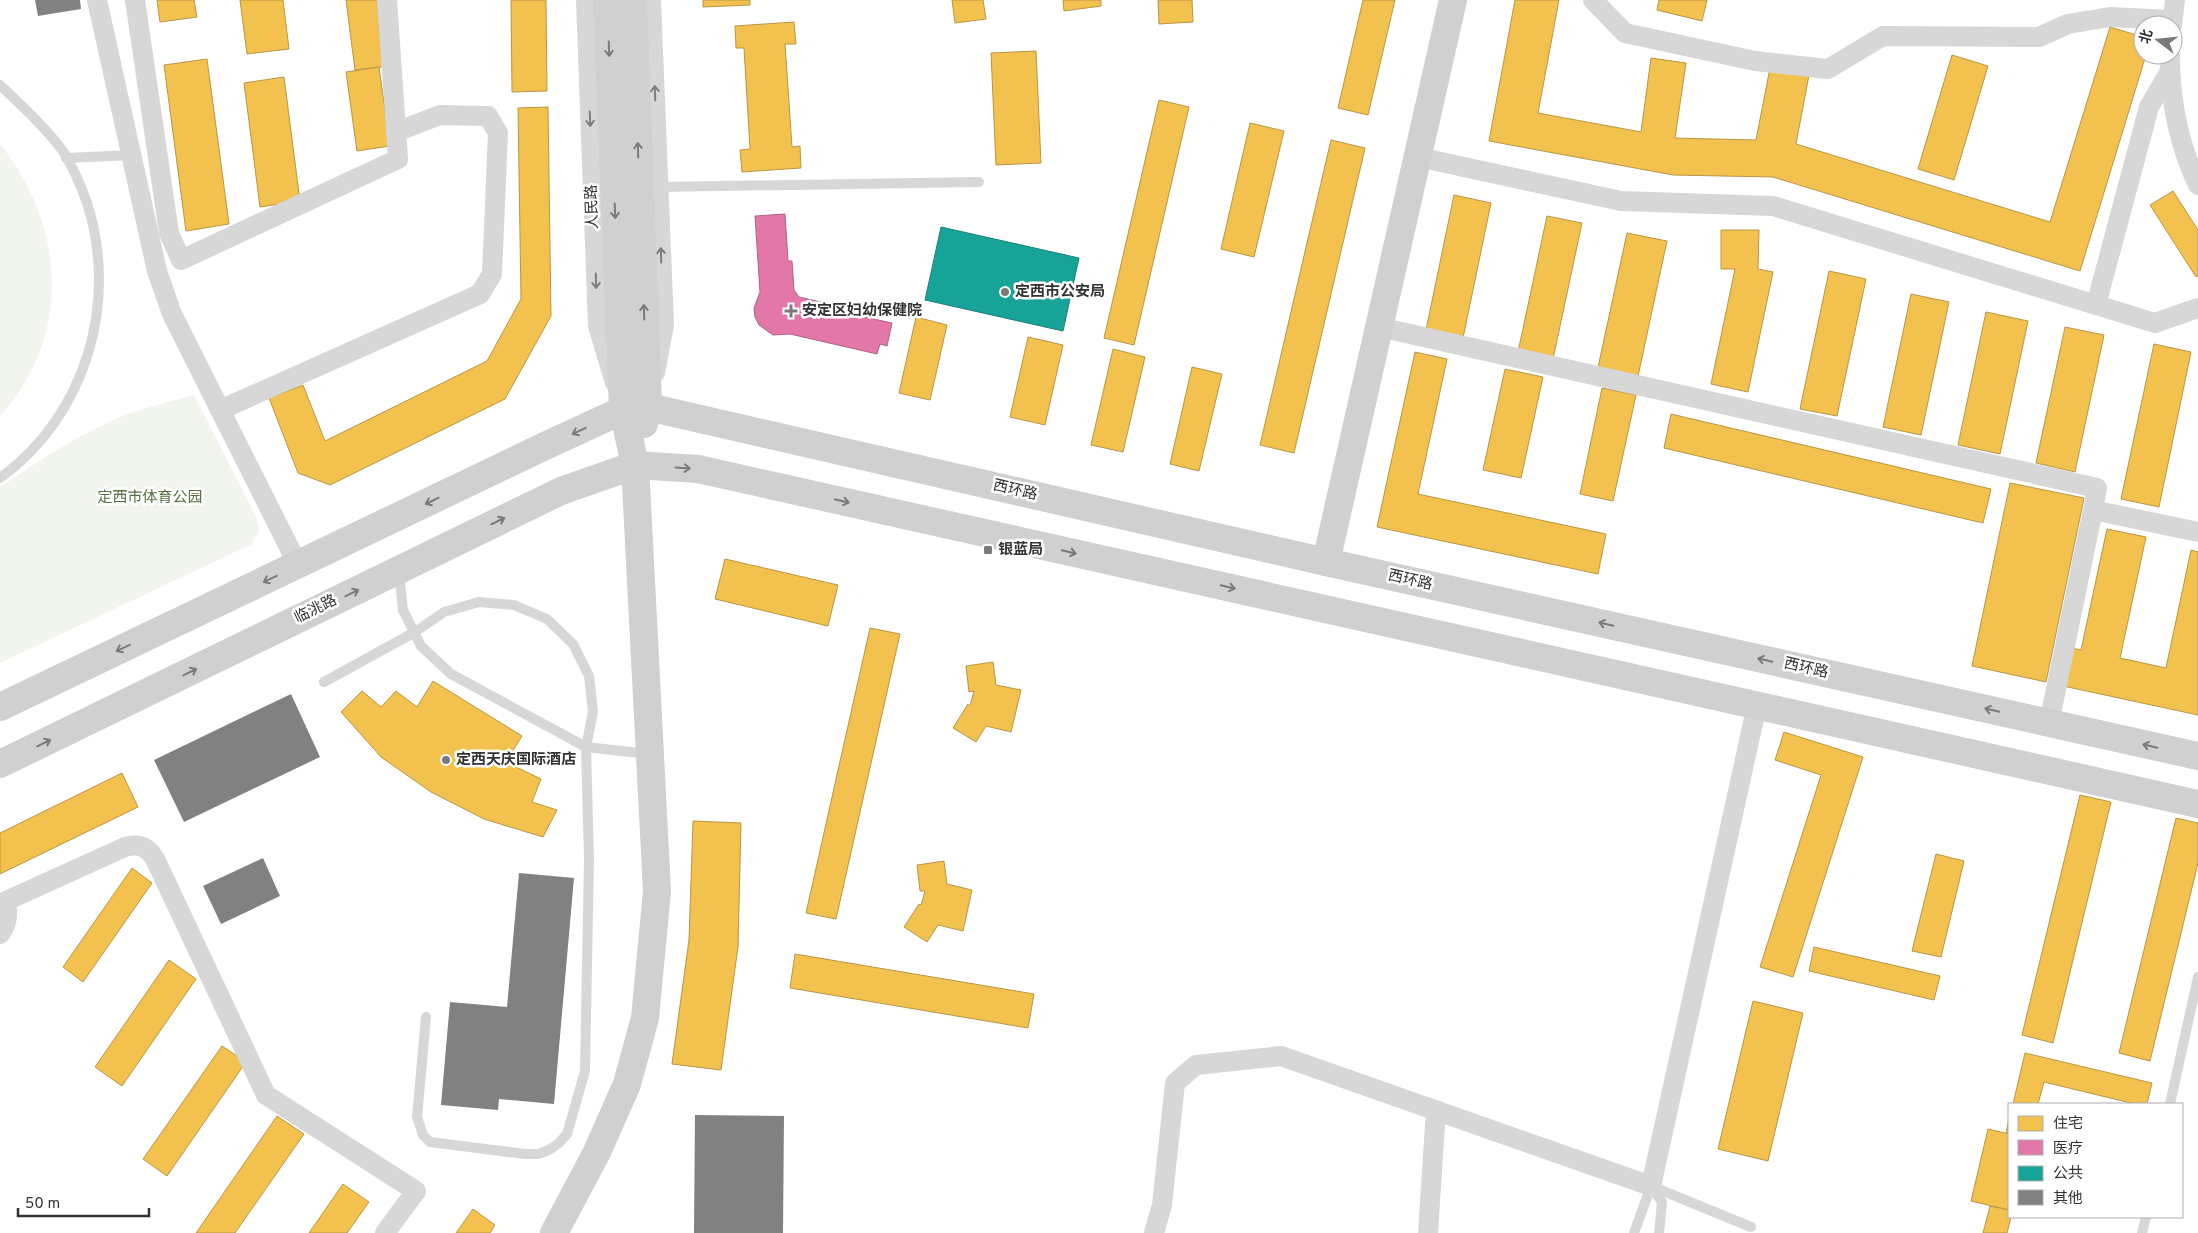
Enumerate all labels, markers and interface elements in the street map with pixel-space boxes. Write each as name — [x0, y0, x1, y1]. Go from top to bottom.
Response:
north arrow — [2133, 15, 2183, 65]
text: 北 — [2137, 28, 2157, 46]
one-way arrow — [604, 40, 614, 56]
one-way arrow — [650, 85, 659, 101]
one-way arrow — [586, 110, 595, 126]
one-way arrow — [634, 142, 643, 158]
street label: 人民路 — [583, 184, 603, 230]
one-way arrow — [611, 203, 620, 219]
one-way arrow — [656, 247, 666, 264]
one-way arrow — [591, 272, 601, 289]
place label: 定西市公安局 — [1015, 283, 1105, 302]
marker: 定西市公安局 — [999, 286, 1011, 298]
place label: 安定区妇幼保健院 — [802, 301, 922, 321]
marker: 安定区妇幼保健院 — [784, 304, 798, 318]
one-way arrow — [640, 305, 649, 321]
one-way arrow — [572, 426, 587, 436]
one-way arrow — [675, 463, 691, 473]
street label: 西环路 — [991, 477, 1039, 505]
park label: 定西市体育公园 — [97, 489, 203, 508]
one-way arrow — [425, 496, 440, 506]
one-way arrow — [834, 497, 850, 506]
one-way arrow — [490, 516, 505, 526]
place label: 银蓝局 — [998, 541, 1043, 560]
marker: 银蓝局 — [982, 544, 994, 556]
one-way arrow — [1061, 548, 1077, 557]
street label: 西环路 — [1386, 567, 1434, 595]
one-way arrow — [263, 574, 278, 584]
one-way arrow — [1219, 583, 1235, 592]
one-way arrow — [344, 588, 359, 597]
street label: 临洮路 — [291, 591, 340, 628]
one-way arrow — [1599, 619, 1615, 628]
one-way arrow — [116, 644, 131, 654]
one-way arrow — [1757, 654, 1773, 664]
street label: 西环路 — [1782, 655, 1830, 683]
one-way arrow — [182, 666, 197, 676]
one-way arrow — [1984, 705, 2000, 714]
one-way arrow — [36, 737, 51, 747]
one-way arrow — [2143, 741, 2159, 750]
place label: 定西天庆国际酒店 — [456, 751, 576, 770]
marker: 定西天庆国际酒店 — [440, 754, 452, 766]
legend — [2008, 1103, 2183, 1218]
text: 住宅 — [2053, 1115, 2083, 1134]
text: 医疗 — [2053, 1140, 2083, 1159]
text: 公共 — [2053, 1165, 2083, 1184]
scale bar — [18, 1186, 149, 1218]
text: 其他 — [2053, 1190, 2083, 1209]
text: 50 m — [25, 1195, 60, 1214]

